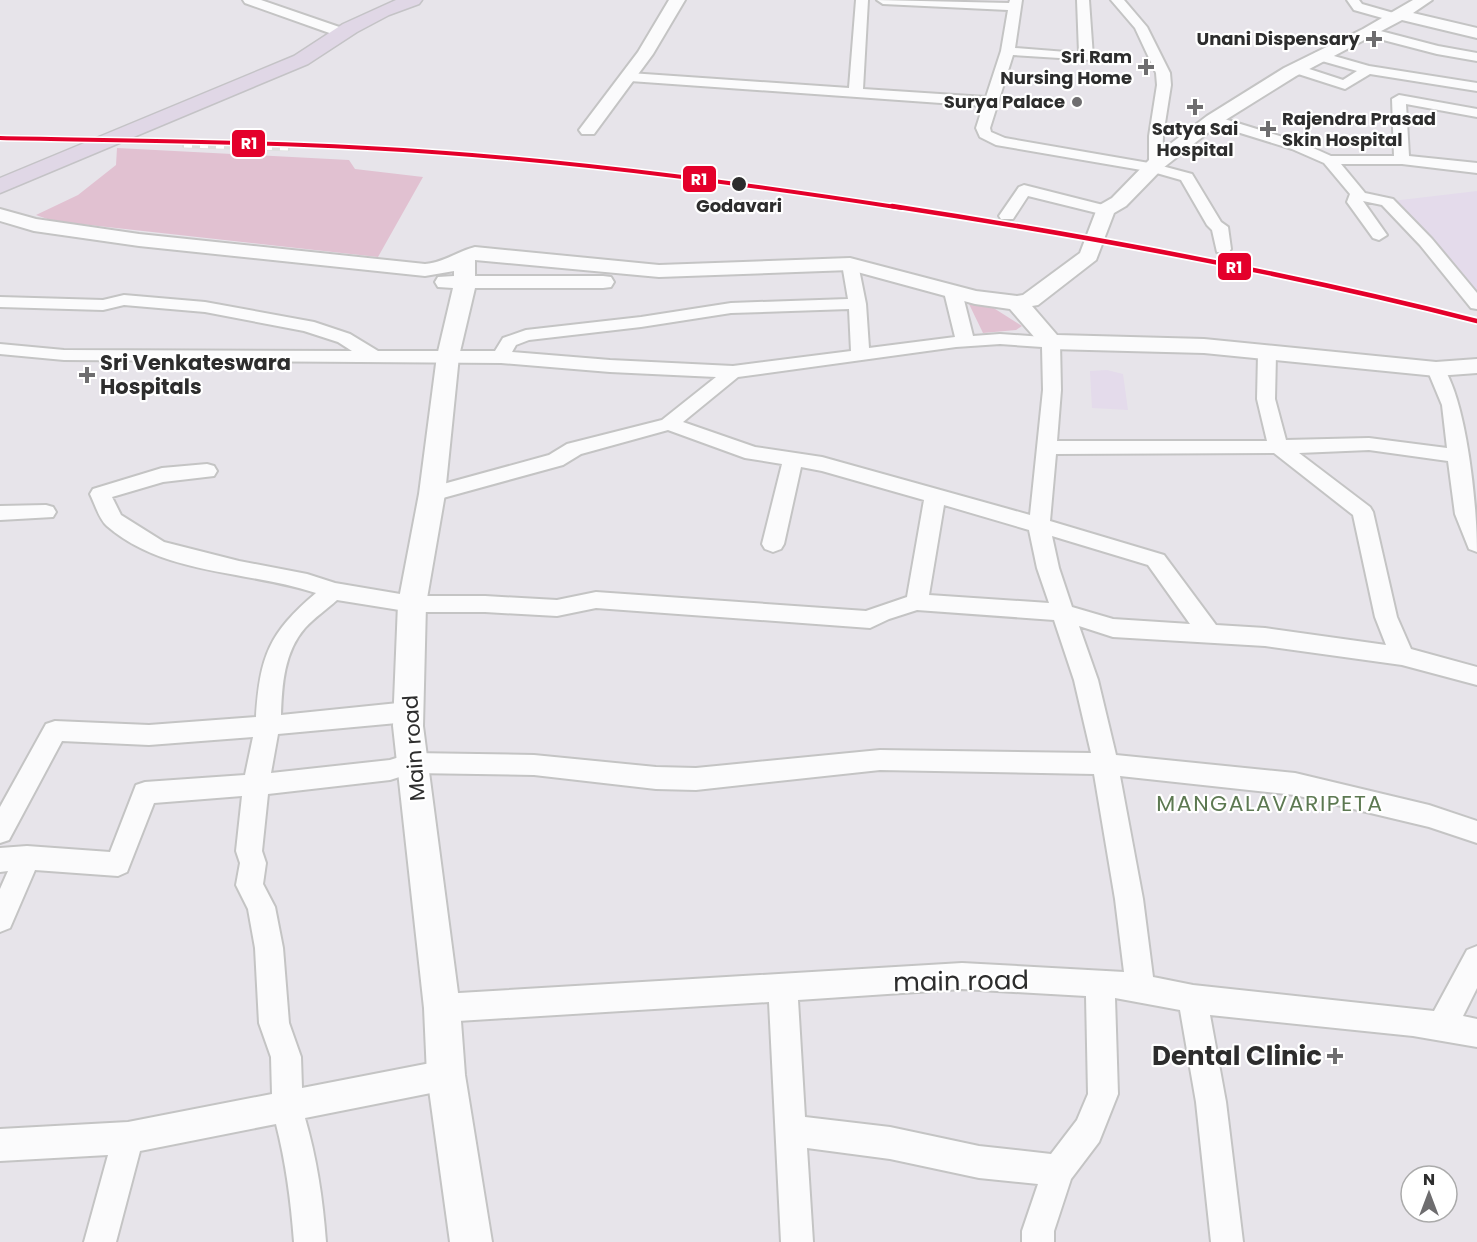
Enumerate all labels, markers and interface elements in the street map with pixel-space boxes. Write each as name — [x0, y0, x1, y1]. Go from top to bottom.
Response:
place label: Unani Dispensary — [1196, 26, 1361, 51]
marker: Unani Dispensary — [1365, 30, 1383, 48]
place label: Sri Ram Nursing Home — [1000, 44, 1132, 90]
marker: Sri Ram Nursing Home — [1137, 58, 1155, 76]
place label: Surya Palace — [944, 89, 1065, 114]
marker: Surya Palace — [1070, 95, 1084, 109]
marker: Satya Sai Hospital — [1186, 98, 1204, 116]
place label: Rajendra Prasad Skin Hospital — [1282, 106, 1436, 152]
place label: Satya Sai Hospital — [1152, 116, 1238, 162]
marker: Rajendra Prasad Skin Hospital — [1259, 120, 1277, 138]
line badge: R1 — [231, 129, 266, 158]
text: R1 — [241, 132, 257, 155]
line badge: R1 — [682, 165, 717, 193]
text: R1 — [691, 168, 707, 191]
marker: Godavari — [730, 175, 748, 193]
place label: Godavari — [696, 193, 782, 218]
line badge: R1 — [1217, 252, 1252, 281]
text: R1 — [1226, 256, 1242, 279]
place label: Sri Venkateswara Hospitals — [100, 348, 291, 401]
marker: Sri Venkateswara Hospitals — [78, 366, 96, 384]
street label: Main road — [395, 694, 432, 802]
district label: MANGALAVARIPETA — [1156, 788, 1384, 819]
street label: main road — [893, 962, 1029, 1000]
place label: Dental Clinic — [1152, 1038, 1322, 1074]
marker: Dental Clinic — [1326, 1047, 1344, 1065]
north arrow — [1399, 1164, 1459, 1224]
text: N — [1423, 1168, 1435, 1191]

